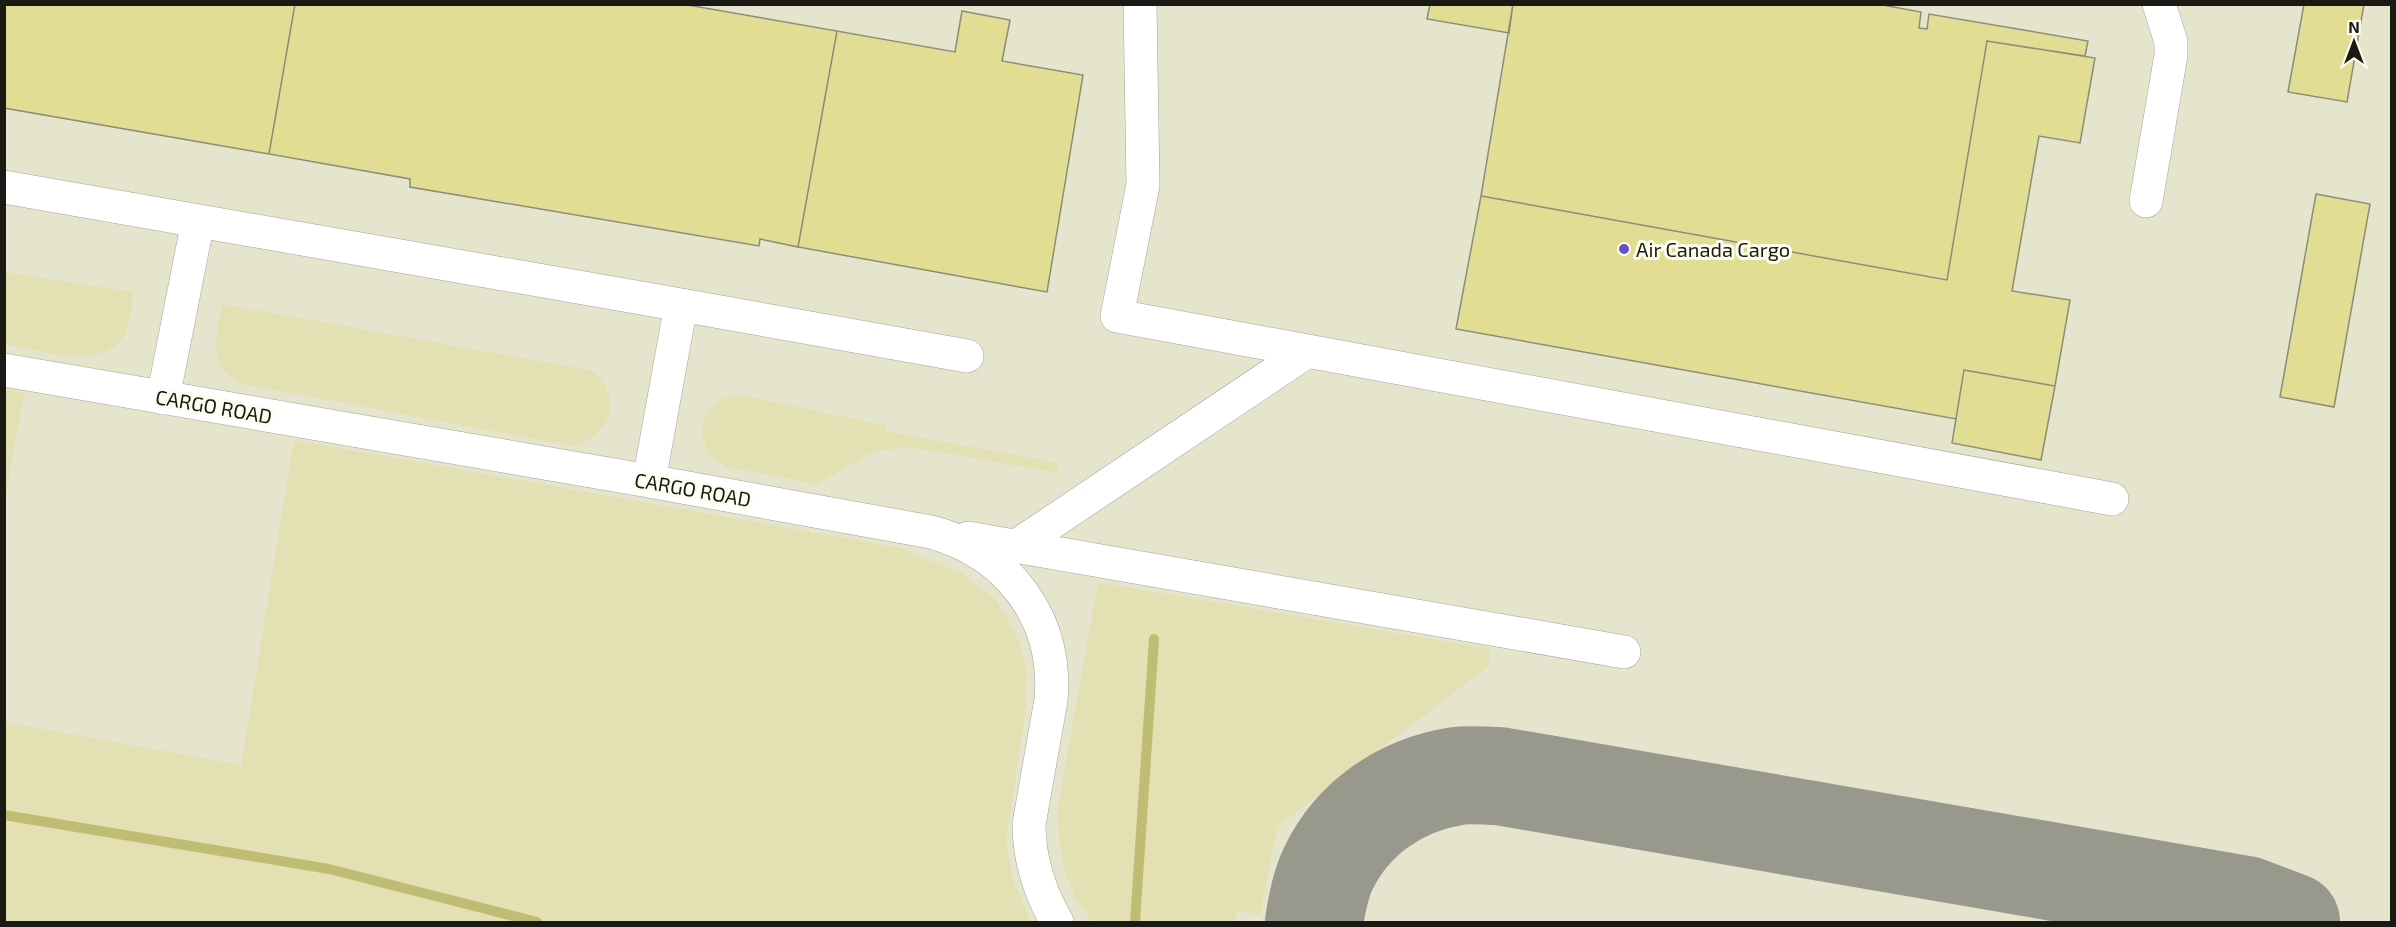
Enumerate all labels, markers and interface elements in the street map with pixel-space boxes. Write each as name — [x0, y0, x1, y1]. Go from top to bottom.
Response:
north arrow — [2324, 12, 2384, 72]
text: N — [2348, 17, 2360, 36]
place label: Air Canada Cargo — [1636, 237, 1790, 261]
marker: Air Canada Cargo — [1617, 242, 1631, 256]
street label: CARGO ROAD — [154, 384, 274, 428]
street label: CARGO ROAD — [633, 467, 753, 511]

